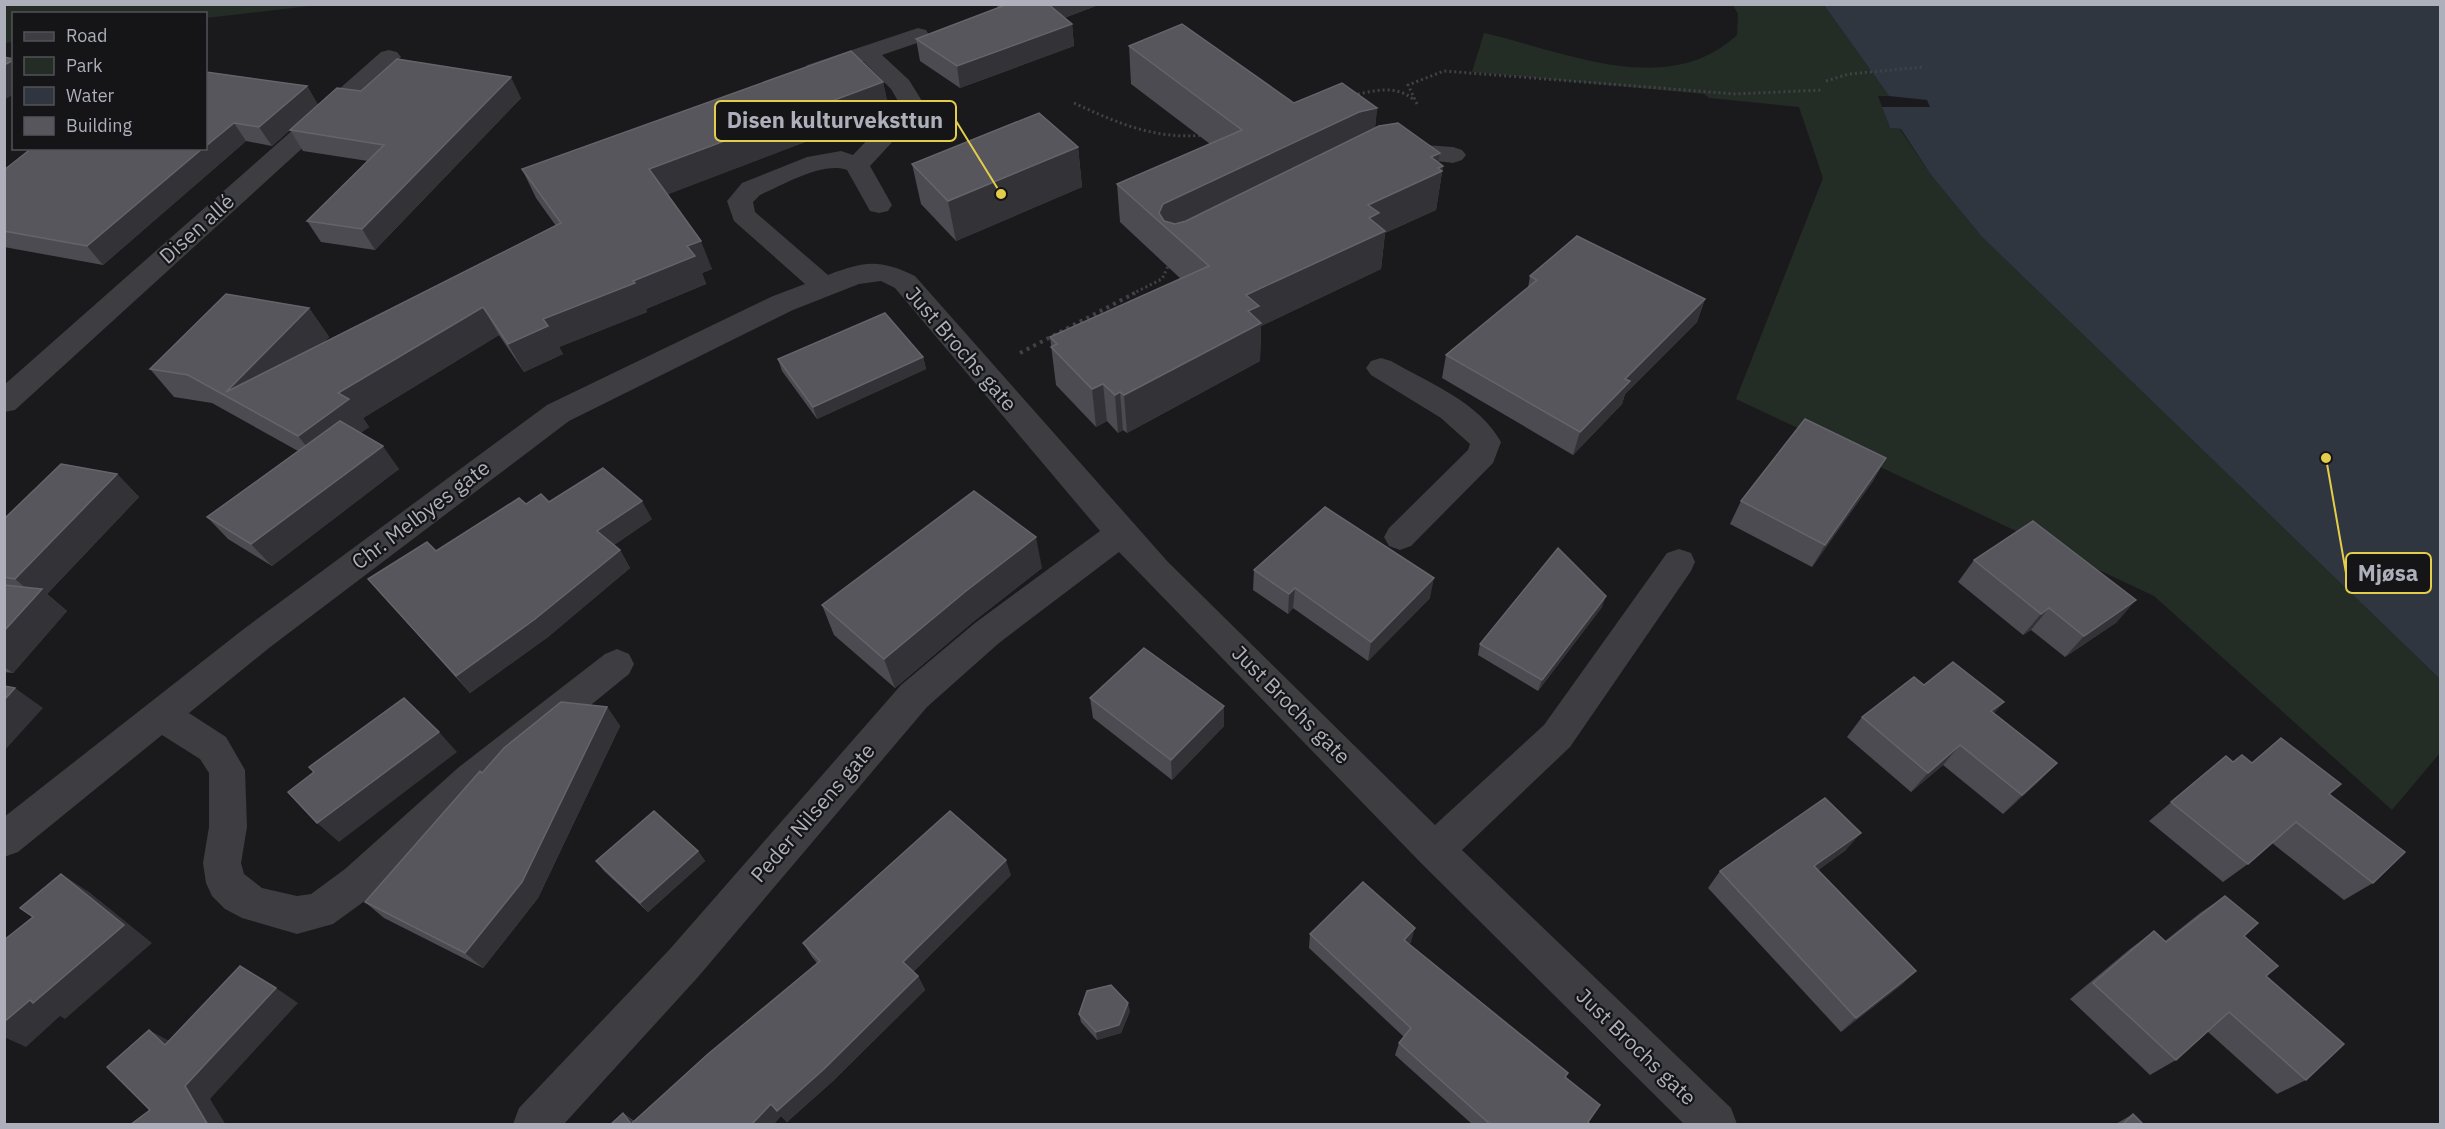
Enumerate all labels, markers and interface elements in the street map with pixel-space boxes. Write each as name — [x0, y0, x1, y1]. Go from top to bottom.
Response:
legend — [12, 12, 207, 150]
text: Road — [66, 24, 107, 47]
text: Park — [66, 54, 103, 77]
text: Water — [66, 84, 115, 107]
callout: Disen kulturveksttun — [715, 101, 956, 141]
text: Disen kulturveksttun — [727, 105, 943, 134]
text: Building — [66, 114, 133, 137]
street label: Disen allé — [153, 187, 240, 269]
street label: Just Brochs gate — [900, 280, 1024, 417]
street label: Chr. Melbyes gate — [346, 453, 495, 575]
callout: Mjøsa — [2346, 553, 2431, 593]
text: Mjøsa — [2358, 558, 2418, 587]
street label: Just Brochs gate — [1226, 639, 1357, 770]
street label: Peder Nilsens gate — [744, 737, 881, 888]
street label: Just Brochs gate — [1571, 982, 1703, 1111]

